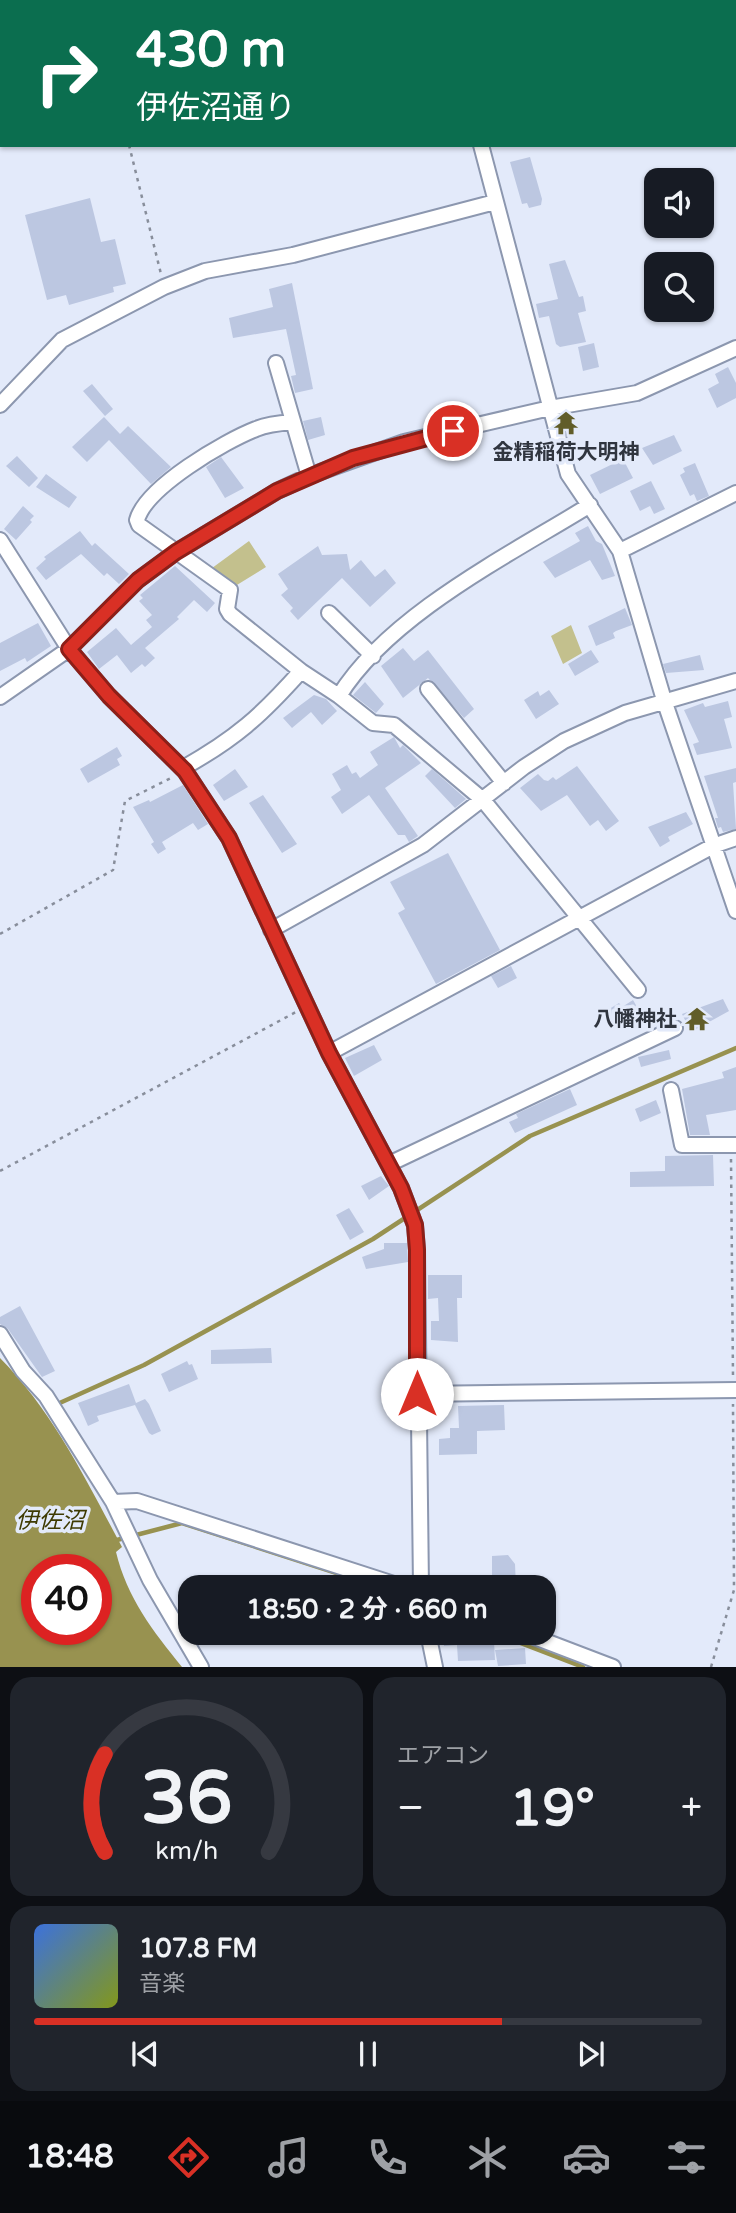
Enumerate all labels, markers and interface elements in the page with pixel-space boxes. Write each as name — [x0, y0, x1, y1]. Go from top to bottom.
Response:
text: 430 m — [136, 21, 286, 80]
icon: right — [21, 28, 112, 119]
text: 伊佐沼通り — [136, 89, 296, 127]
map controls — [644, 168, 714, 322]
button: sound — [644, 168, 714, 238]
button: search — [644, 252, 714, 322]
pin — [423, 401, 483, 461]
temple icon: 金精稲荷大明神 — [552, 409, 580, 437]
icon: arrive — [434, 412, 472, 450]
place label: 金精稲荷大明神 — [493, 440, 640, 465]
temple icon: 八幡神社 — [683, 1005, 711, 1033]
place label: 八幡神社 — [593, 1007, 677, 1032]
position arrow — [380, 1357, 454, 1431]
water label: 伊佐沼 — [16, 1507, 88, 1535]
speed limit sign: 40 — [21, 1554, 112, 1645]
text: 18:50 · 2 分 · 660 m — [246, 1594, 488, 1625]
text: エアコン — [397, 1742, 489, 1770]
text: 36 — [141, 1756, 232, 1844]
text: 19° — [510, 1777, 595, 1840]
text: − — [397, 1785, 424, 1831]
text: + — [681, 1785, 702, 1831]
text: km/h — [155, 1836, 218, 1866]
text: 107.8 FM — [139, 1933, 257, 1964]
text: 音楽 — [139, 1970, 185, 1998]
icon: previous — [126, 2035, 164, 2073]
icon: pause — [349, 2035, 387, 2073]
icon: next — [572, 2035, 610, 2073]
icon: directions — [164, 2133, 213, 2182]
icon: music — [264, 2133, 313, 2182]
icon: phone — [363, 2133, 412, 2182]
icon: climate — [463, 2133, 512, 2182]
icon: car — [562, 2133, 611, 2182]
icon: filters — [662, 2133, 711, 2182]
text: 18:48 — [25, 2138, 114, 2176]

